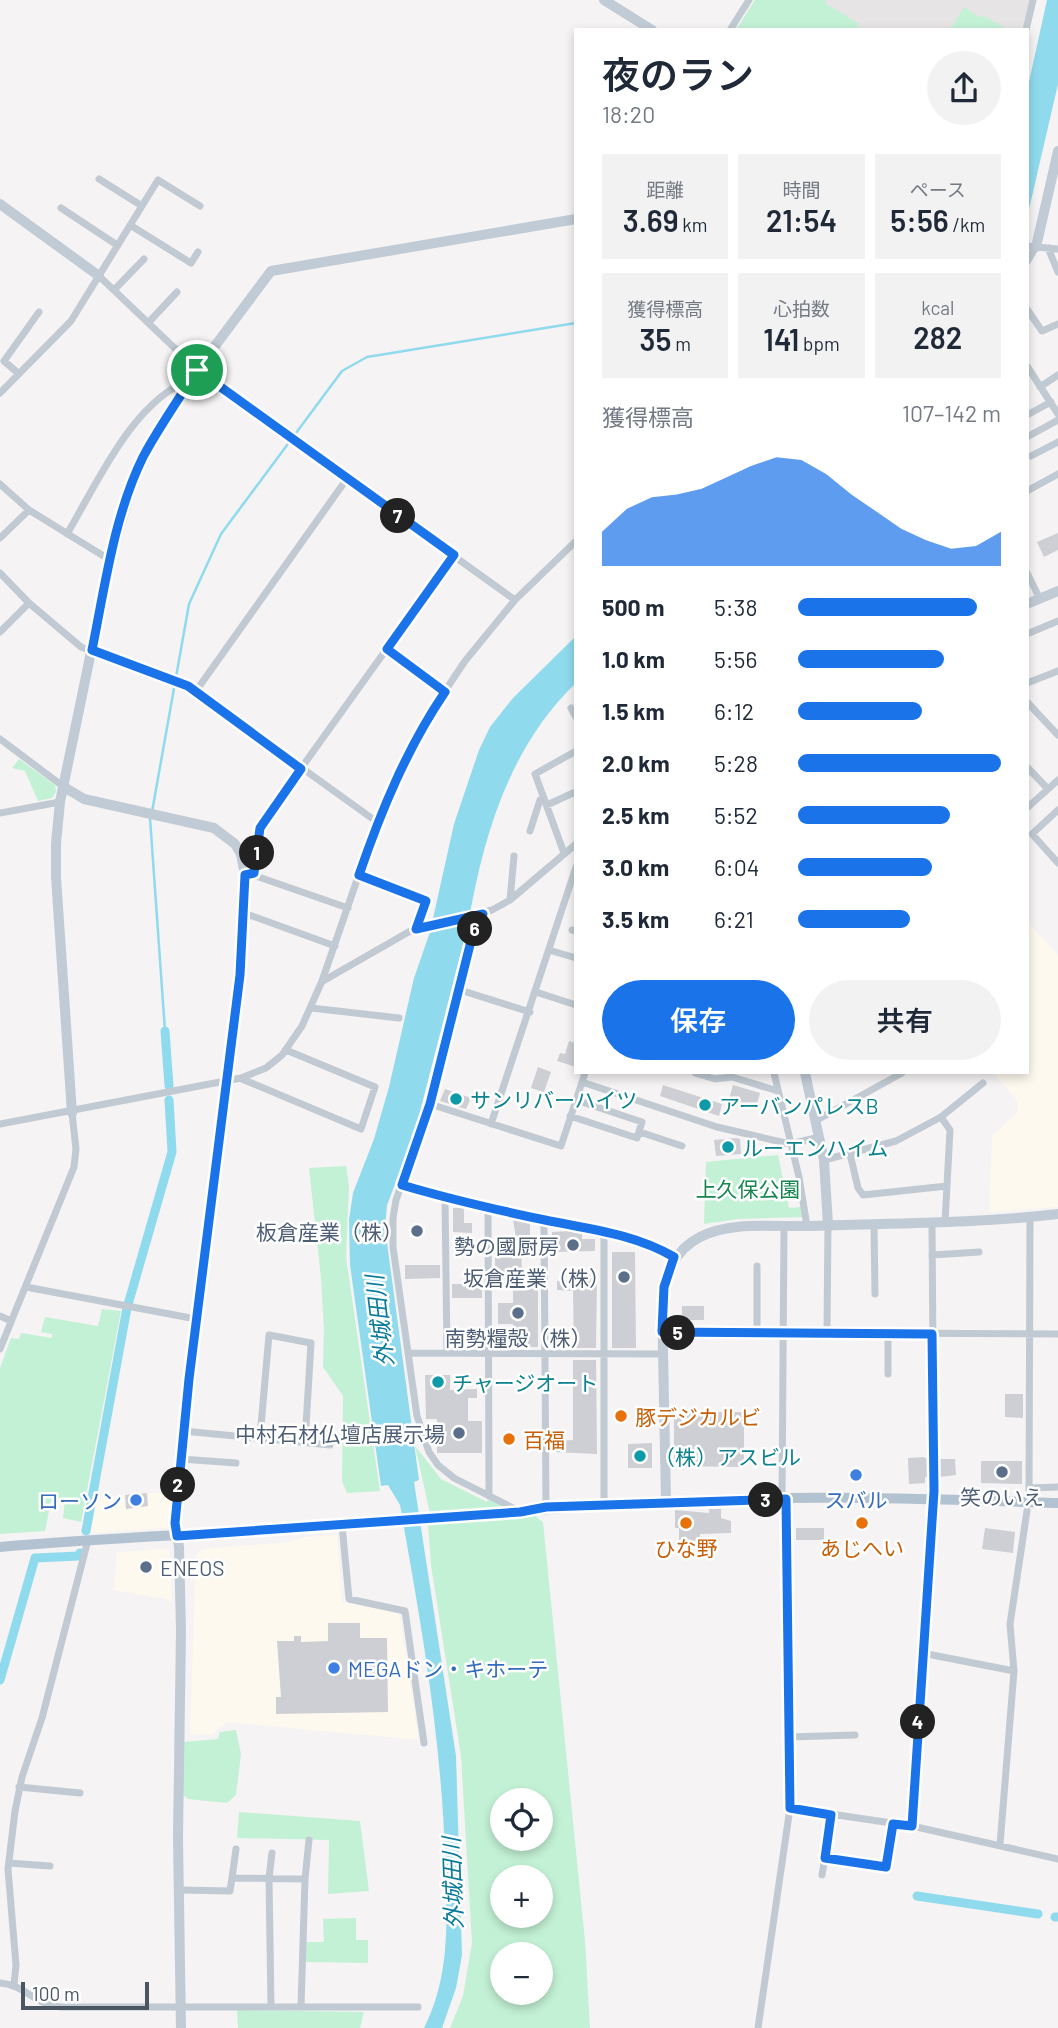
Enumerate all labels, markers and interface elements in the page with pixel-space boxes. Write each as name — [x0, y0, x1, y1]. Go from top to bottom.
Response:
text: 夜のラン — [602, 51, 754, 97]
button: share — [927, 51, 1001, 125]
text: 18:20 — [602, 100, 655, 128]
text: 距離 — [646, 178, 684, 201]
text: 時間 — [782, 178, 821, 201]
text: ペース — [910, 178, 966, 201]
text: 3.69 — [623, 202, 679, 238]
text: 21:54 — [766, 202, 837, 238]
text: 5:56 — [890, 202, 949, 238]
text: km — [679, 213, 708, 236]
text: /km — [949, 213, 985, 236]
text: kcal — [921, 296, 954, 319]
text: 獲得標高 — [627, 297, 703, 320]
text: 心拍数 — [773, 297, 830, 320]
text: 282 — [913, 319, 962, 355]
text: 35 — [639, 321, 671, 357]
text: 141 — [763, 321, 799, 357]
text: m — [671, 332, 691, 355]
text: bpm — [799, 332, 840, 355]
pin — [167, 340, 227, 400]
icon: arrive — [178, 351, 216, 389]
text: 107–142 m — [902, 399, 1001, 427]
text: 獲得標高 — [602, 403, 694, 431]
pin: 7 — [380, 498, 416, 534]
text: 7 — [393, 504, 402, 527]
text: 500 m — [602, 593, 664, 621]
text: 5:38 — [714, 593, 757, 621]
text: 1.0 km — [602, 645, 665, 673]
text: 5:56 — [714, 645, 757, 673]
text: 1.5 km — [602, 697, 665, 725]
text: 6:12 — [714, 697, 754, 725]
text: 2.0 km — [602, 749, 670, 777]
text: 5:28 — [714, 749, 758, 777]
text: 2.5 km — [602, 801, 670, 829]
text: 5:52 — [714, 801, 758, 829]
pin: 1 — [240, 836, 274, 870]
text: 1 — [253, 841, 260, 864]
text: 3.0 km — [602, 853, 669, 881]
text: 6:04 — [714, 853, 759, 881]
text: 3.5 km — [602, 905, 669, 933]
text: 6:21 — [714, 905, 754, 933]
pin: 6 — [458, 912, 492, 946]
text: 6 — [469, 917, 480, 940]
button: 保存 — [602, 980, 795, 1060]
button: 共有 — [809, 980, 1001, 1060]
place label: サンリバーハイツ — [470, 1087, 637, 1112]
marker: サンリバーハイツ — [448, 1091, 464, 1107]
place label: アーバンパレスB — [719, 1093, 879, 1118]
marker: アーバンパレスB — [697, 1097, 713, 1113]
place label: ルーエンハイム — [742, 1135, 888, 1160]
marker: ルーエンハイム — [720, 1139, 736, 1155]
park label: 上久保公園 — [696, 1176, 801, 1201]
place label: 板倉産業（株） — [256, 1219, 403, 1244]
marker: 板倉産業（株） — [409, 1223, 425, 1239]
place label: 勢の國厨房 — [454, 1233, 559, 1258]
marker: 勢の國厨房 — [565, 1237, 581, 1253]
place label: 坂倉産業（株） — [463, 1265, 610, 1290]
marker: 坂倉産業（株） — [616, 1269, 632, 1285]
water label: 外城田川 — [359, 1271, 399, 1368]
marker: 南勢糧殻（株） — [510, 1305, 526, 1321]
pin: 5 — [660, 1316, 696, 1350]
text: 5 — [672, 1321, 683, 1344]
place label: 南勢糧殻（株） — [445, 1325, 592, 1350]
place label: チャージオート — [452, 1370, 598, 1395]
marker: チャージオート — [430, 1374, 446, 1390]
place label: 豚デジカルビ — [635, 1404, 761, 1429]
marker: 豚デジカルビ — [613, 1408, 629, 1424]
place label: 中村石材仏壇店展示場 — [235, 1421, 445, 1446]
marker: 中村石材仏壇店展示場 — [451, 1425, 467, 1441]
place label: 百福 — [523, 1427, 565, 1452]
marker: 百福 — [501, 1431, 517, 1447]
place label: （株）アスビル — [654, 1444, 801, 1469]
marker: （株）アスビル — [632, 1448, 648, 1464]
marker: 笑のいえ — [994, 1464, 1010, 1480]
marker: スバル — [848, 1467, 864, 1483]
pin: 2 — [160, 1468, 196, 1502]
text: 2 — [172, 1473, 183, 1496]
pin: 3 — [748, 1482, 784, 1518]
place label: 笑のいえ — [960, 1484, 1044, 1509]
place label: スバル — [825, 1487, 888, 1512]
place label: ローソン — [38, 1488, 122, 1513]
text: 3 — [760, 1488, 771, 1511]
marker: ローソン — [128, 1492, 144, 1508]
marker: ひな野 — [678, 1515, 694, 1531]
marker: あじへい — [854, 1515, 870, 1531]
place label: ひな野 — [655, 1535, 718, 1560]
place label: あじへい — [820, 1535, 904, 1560]
place label: ENEOS — [160, 1555, 225, 1580]
marker: ENEOS — [138, 1559, 154, 1575]
place label: MEGAドン・キホーテ — [348, 1656, 548, 1681]
marker: MEGAドン・キホーテ — [326, 1660, 342, 1676]
pin: 4 — [900, 1704, 936, 1740]
text: 4 — [912, 1710, 923, 1733]
map controls — [490, 1788, 553, 2005]
button: locate — [490, 1788, 553, 1851]
water label: 外城田川 — [436, 1834, 468, 1929]
button: + — [490, 1865, 553, 1928]
button: − — [490, 1942, 553, 2005]
scale bar — [21, 1979, 149, 2011]
text: 100 m — [32, 1982, 80, 2005]

